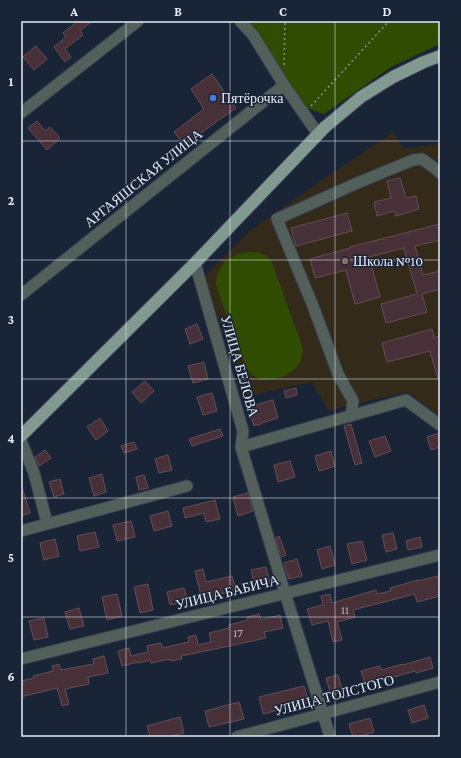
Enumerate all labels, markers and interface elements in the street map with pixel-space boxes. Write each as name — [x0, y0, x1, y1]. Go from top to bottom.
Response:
text: A — [69, 4, 78, 19]
text: B — [174, 4, 182, 19]
text: C — [279, 4, 287, 19]
text: D — [383, 4, 392, 19]
text: 1 — [9, 74, 14, 89]
place label: Пятёрочка — [221, 90, 284, 106]
marker: Пятёрочка — [208, 93, 218, 103]
street label: АРГАЯШСКАЯ УЛИЦА — [81, 125, 206, 230]
text: 2 — [8, 193, 15, 208]
place label: Школа №10 — [353, 253, 423, 269]
marker: Школа №10 — [340, 256, 350, 266]
text: 3 — [8, 312, 14, 327]
street label: УЛИЦА БЕЛОВА — [218, 313, 262, 420]
text: 4 — [7, 431, 15, 446]
text: 5 — [8, 550, 14, 565]
street label: УЛИЦА БАБИЧА — [174, 571, 281, 613]
house number: 11 — [341, 603, 349, 617]
house number: 17 — [233, 626, 243, 640]
text: 6 — [7, 669, 15, 684]
street label: УЛИЦА ТОЛСТОГО — [272, 671, 396, 719]

